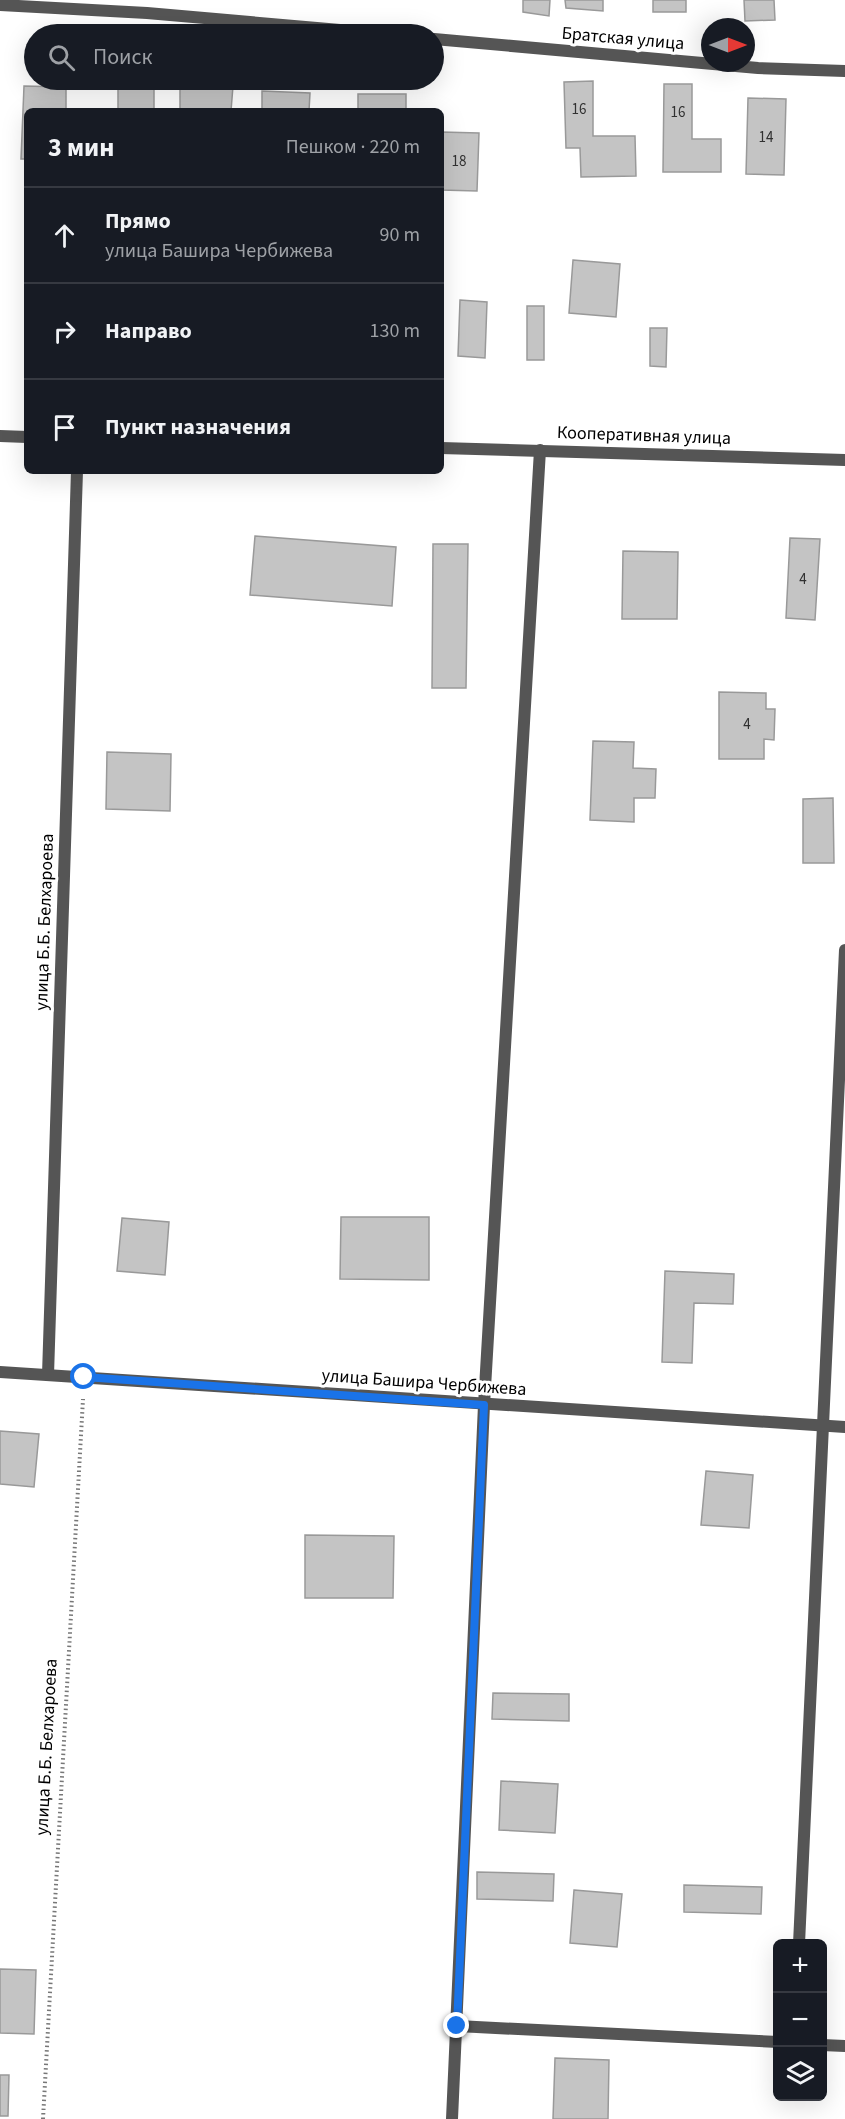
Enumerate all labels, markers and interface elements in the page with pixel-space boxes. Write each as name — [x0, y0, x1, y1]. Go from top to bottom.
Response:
north arrow — [701, 18, 755, 72]
street label: Братская улица — [561, 21, 685, 56]
search box — [24, 24, 444, 90]
icon: search — [45, 41, 78, 74]
text: Поиск — [93, 41, 152, 73]
house number: 16 — [572, 99, 586, 120]
house number: 16 — [671, 102, 685, 123]
house number: 14 — [759, 127, 774, 148]
text: 3 мин — [48, 129, 114, 166]
text: Пешком · 220 m — [286, 133, 420, 161]
house number: 18 — [452, 151, 466, 172]
text: Прямо — [105, 205, 171, 237]
icon: ahead — [48, 219, 81, 252]
text: 90 m — [380, 221, 420, 249]
text: улица Башира Чербижева — [105, 237, 333, 265]
icon: right — [48, 315, 81, 348]
text: Направо — [105, 315, 192, 347]
text: 130 m — [370, 317, 420, 345]
icon: arrive — [48, 411, 81, 444]
text: Пункт назначения — [105, 411, 291, 443]
street label: Кооперативная улица — [557, 420, 731, 451]
house number: 4 — [799, 569, 807, 590]
house number: 4 — [743, 714, 751, 735]
street label: улица Б.Б. Белхароева — [29, 833, 60, 1011]
route start — [70, 1363, 96, 1389]
street label: улица Башира Чербижева — [321, 1363, 527, 1402]
street label: улица Б.Б. Белхароева — [29, 1658, 64, 1836]
map controls — [773, 1939, 827, 2101]
button: + — [773, 1939, 827, 1993]
button: − — [773, 1993, 827, 2047]
route end — [443, 2012, 469, 2038]
button: layers — [773, 2047, 827, 2101]

